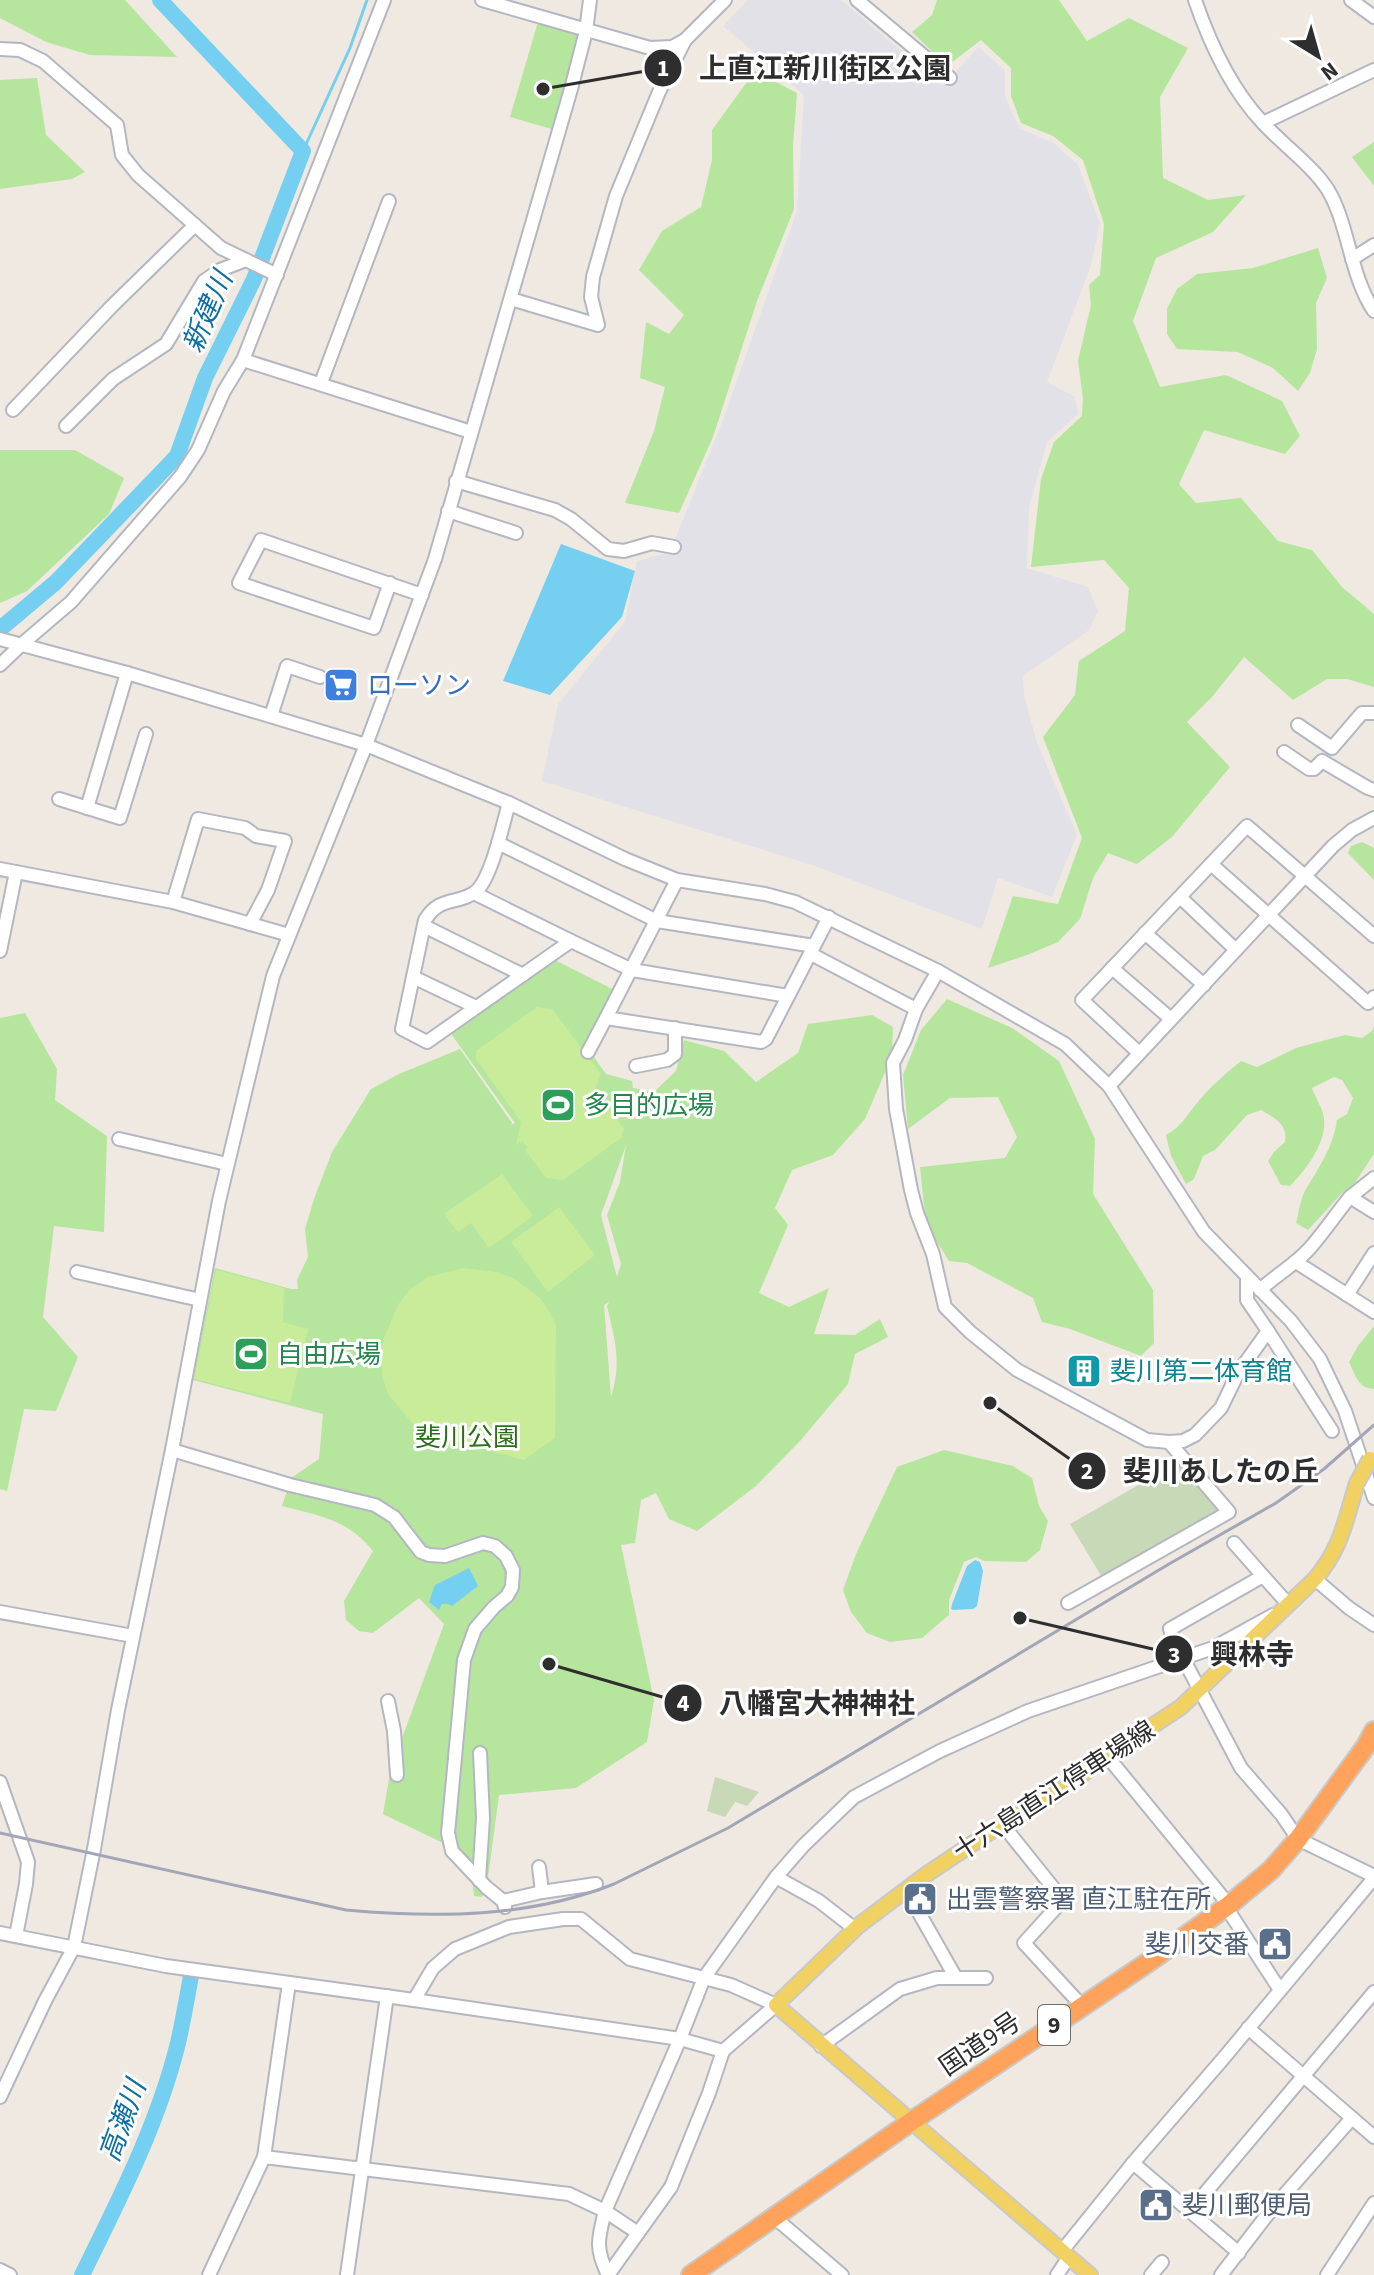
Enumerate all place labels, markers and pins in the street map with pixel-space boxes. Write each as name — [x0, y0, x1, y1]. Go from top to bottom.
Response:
callout: 上直江新川街区公園 — [643, 42, 967, 94]
supermarket icon: ローソン — [322, 666, 360, 704]
place label: ローソン — [367, 667, 471, 704]
sports icon: 多目的広場 — [539, 1086, 577, 1124]
place label: 多目的広場 — [584, 1087, 714, 1124]
sports icon: 自由広場 — [232, 1335, 270, 1373]
place label: 自由広場 — [277, 1336, 381, 1373]
building icon: 斐川第二体育館 — [1065, 1352, 1103, 1390]
place label: 斐川第二体育館 — [1110, 1353, 1292, 1390]
callout: 斐川あしたの丘 — [1067, 1445, 1335, 1497]
callout: 興林寺 — [1154, 1628, 1310, 1680]
callout: 八幡宮大神神社 — [663, 1677, 931, 1729]
public building icon: 出雲警察署 直江駐在所 — [901, 1880, 939, 1918]
place label: 出雲警察署 直江駐在所 — [946, 1881, 1211, 1918]
public building icon: 斐川交番 — [1256, 1925, 1294, 1963]
place label: 斐川交番 — [1145, 1926, 1249, 1963]
public building icon: 斐川郵便局 — [1137, 2186, 1175, 2224]
place label: 斐川郵便局 — [1182, 2187, 1312, 2224]

